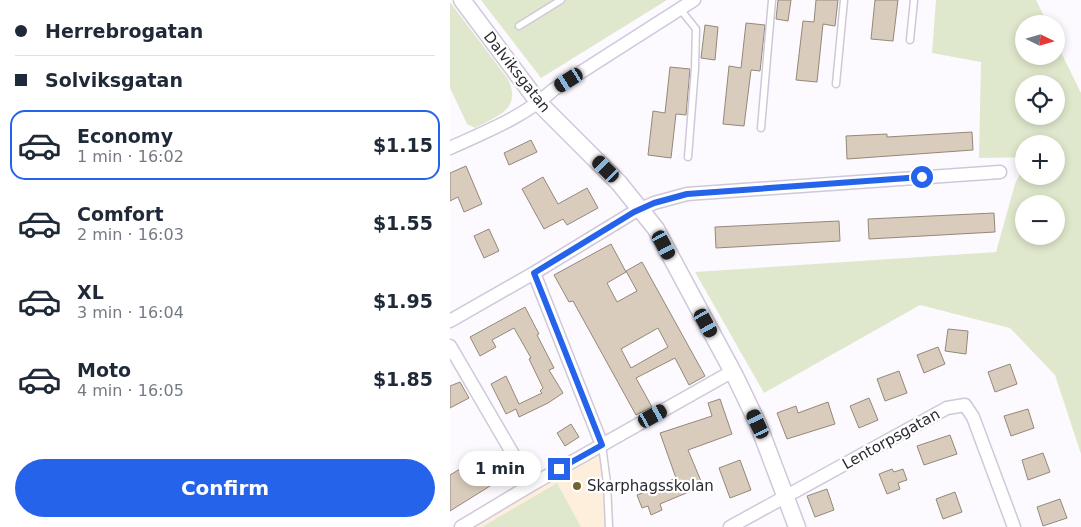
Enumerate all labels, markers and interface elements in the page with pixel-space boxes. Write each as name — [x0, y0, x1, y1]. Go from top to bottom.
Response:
north arrow — [1015, 15, 1065, 65]
map controls — [1015, 15, 1065, 245]
text: Herrebrogatan — [45, 20, 203, 42]
street label: Dalviksgatan — [480, 28, 554, 116]
car — [552, 66, 585, 94]
text: Solviksgatan — [45, 69, 183, 91]
button: locate — [1015, 75, 1065, 125]
icon: car — [17, 123, 62, 168]
text: Economy — [77, 125, 173, 147]
text: $1.15 — [373, 134, 433, 156]
button: + — [1015, 135, 1065, 185]
text: 1 min · 16:02 — [77, 147, 184, 166]
car — [590, 153, 621, 185]
route start — [911, 166, 933, 188]
button: − — [1015, 195, 1065, 245]
icon: car — [17, 201, 62, 246]
text: Comfort — [77, 203, 164, 225]
text: $1.55 — [373, 212, 433, 234]
text: 2 min · 16:03 — [77, 225, 184, 244]
car — [650, 228, 677, 262]
icon: car — [17, 279, 62, 324]
text: XL — [77, 281, 104, 303]
text: $1.95 — [373, 290, 433, 312]
text: 3 min · 16:04 — [77, 303, 184, 322]
car — [692, 306, 719, 340]
icon: car — [17, 357, 62, 402]
text: Moto — [77, 359, 131, 381]
text: $1.85 — [373, 368, 433, 390]
text: 4 min · 16:05 — [77, 381, 184, 400]
car — [636, 402, 669, 430]
street label: Lentorpsgatan — [839, 405, 943, 473]
car — [744, 407, 771, 441]
callout: 1 min — [459, 452, 542, 486]
route end — [548, 458, 570, 480]
button: Confirm — [15, 459, 435, 517]
text: 1 min — [475, 459, 525, 478]
place label: Skarphagsskolan — [587, 477, 714, 495]
marker: Skarphagsskolan — [571, 480, 583, 492]

